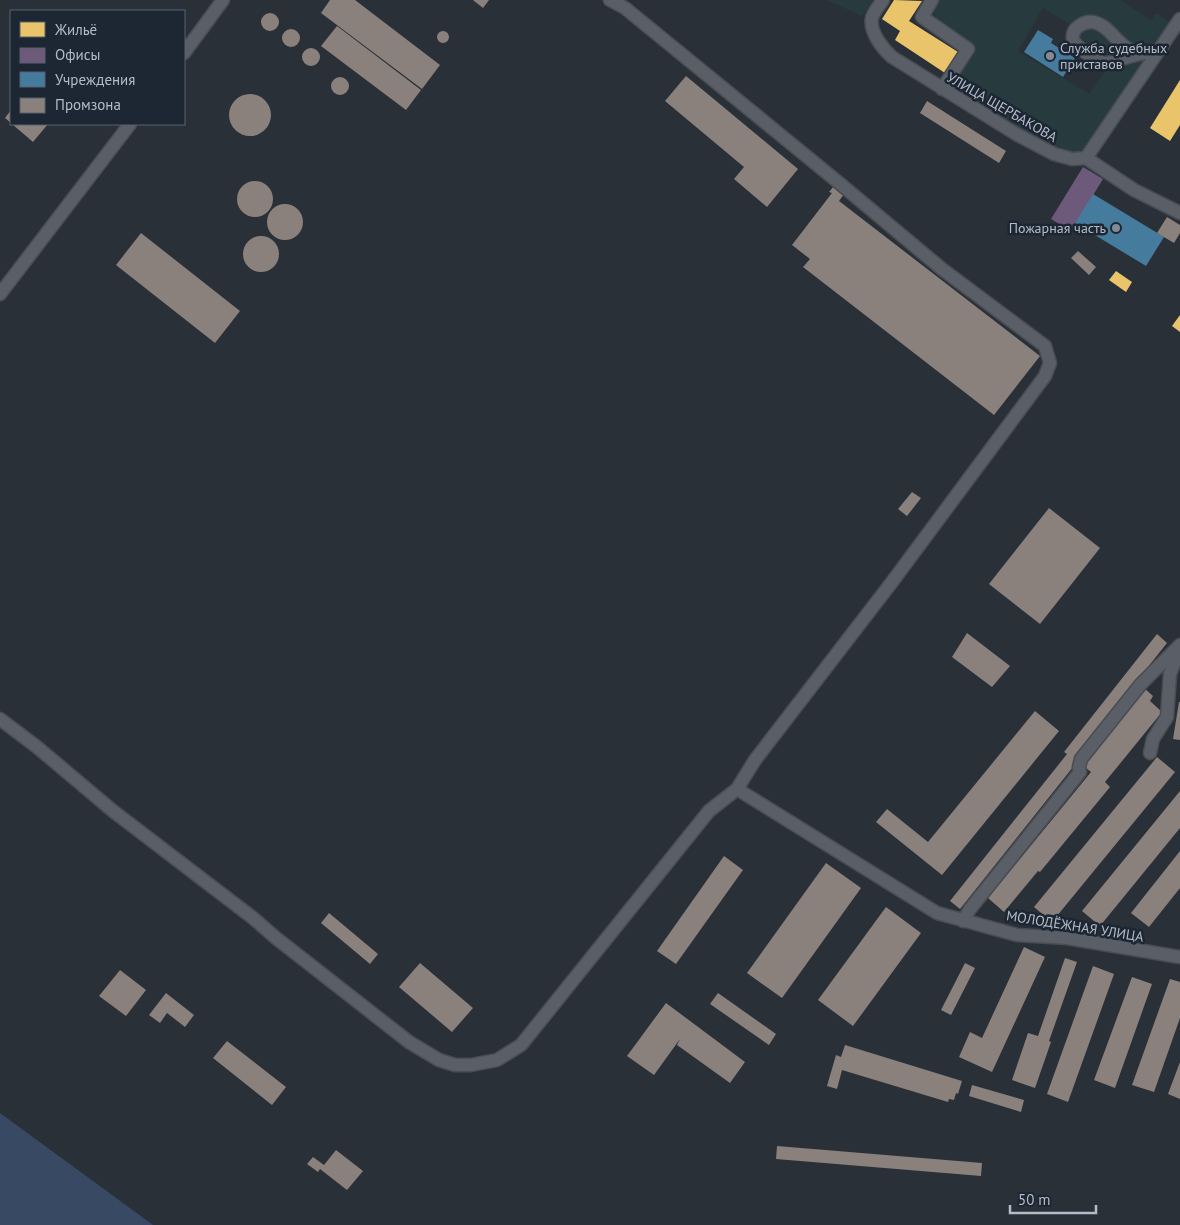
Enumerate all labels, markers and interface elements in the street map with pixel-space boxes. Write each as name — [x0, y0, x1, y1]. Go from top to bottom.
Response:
legend — [10, 10, 185, 125]
text: Жильё — [54, 20, 97, 39]
place label: Служба судебных приставов — [1060, 39, 1167, 73]
text: Офисы — [55, 45, 100, 64]
marker: Служба судебных приставов — [1044, 50, 1056, 62]
street label: УЛИЦА ЩЕРБАКОВА — [943, 68, 1061, 146]
text: Учреждения — [55, 70, 135, 89]
text: Промзона — [55, 95, 121, 114]
place label: Пожарная часть — [1009, 219, 1106, 237]
marker: Пожарная часть — [1110, 222, 1122, 234]
street label: МОЛОДЁЖНАЯ УЛИЦА — [1005, 906, 1146, 946]
scale bar — [1010, 1182, 1096, 1214]
text: 50 m — [1018, 1190, 1051, 1209]

